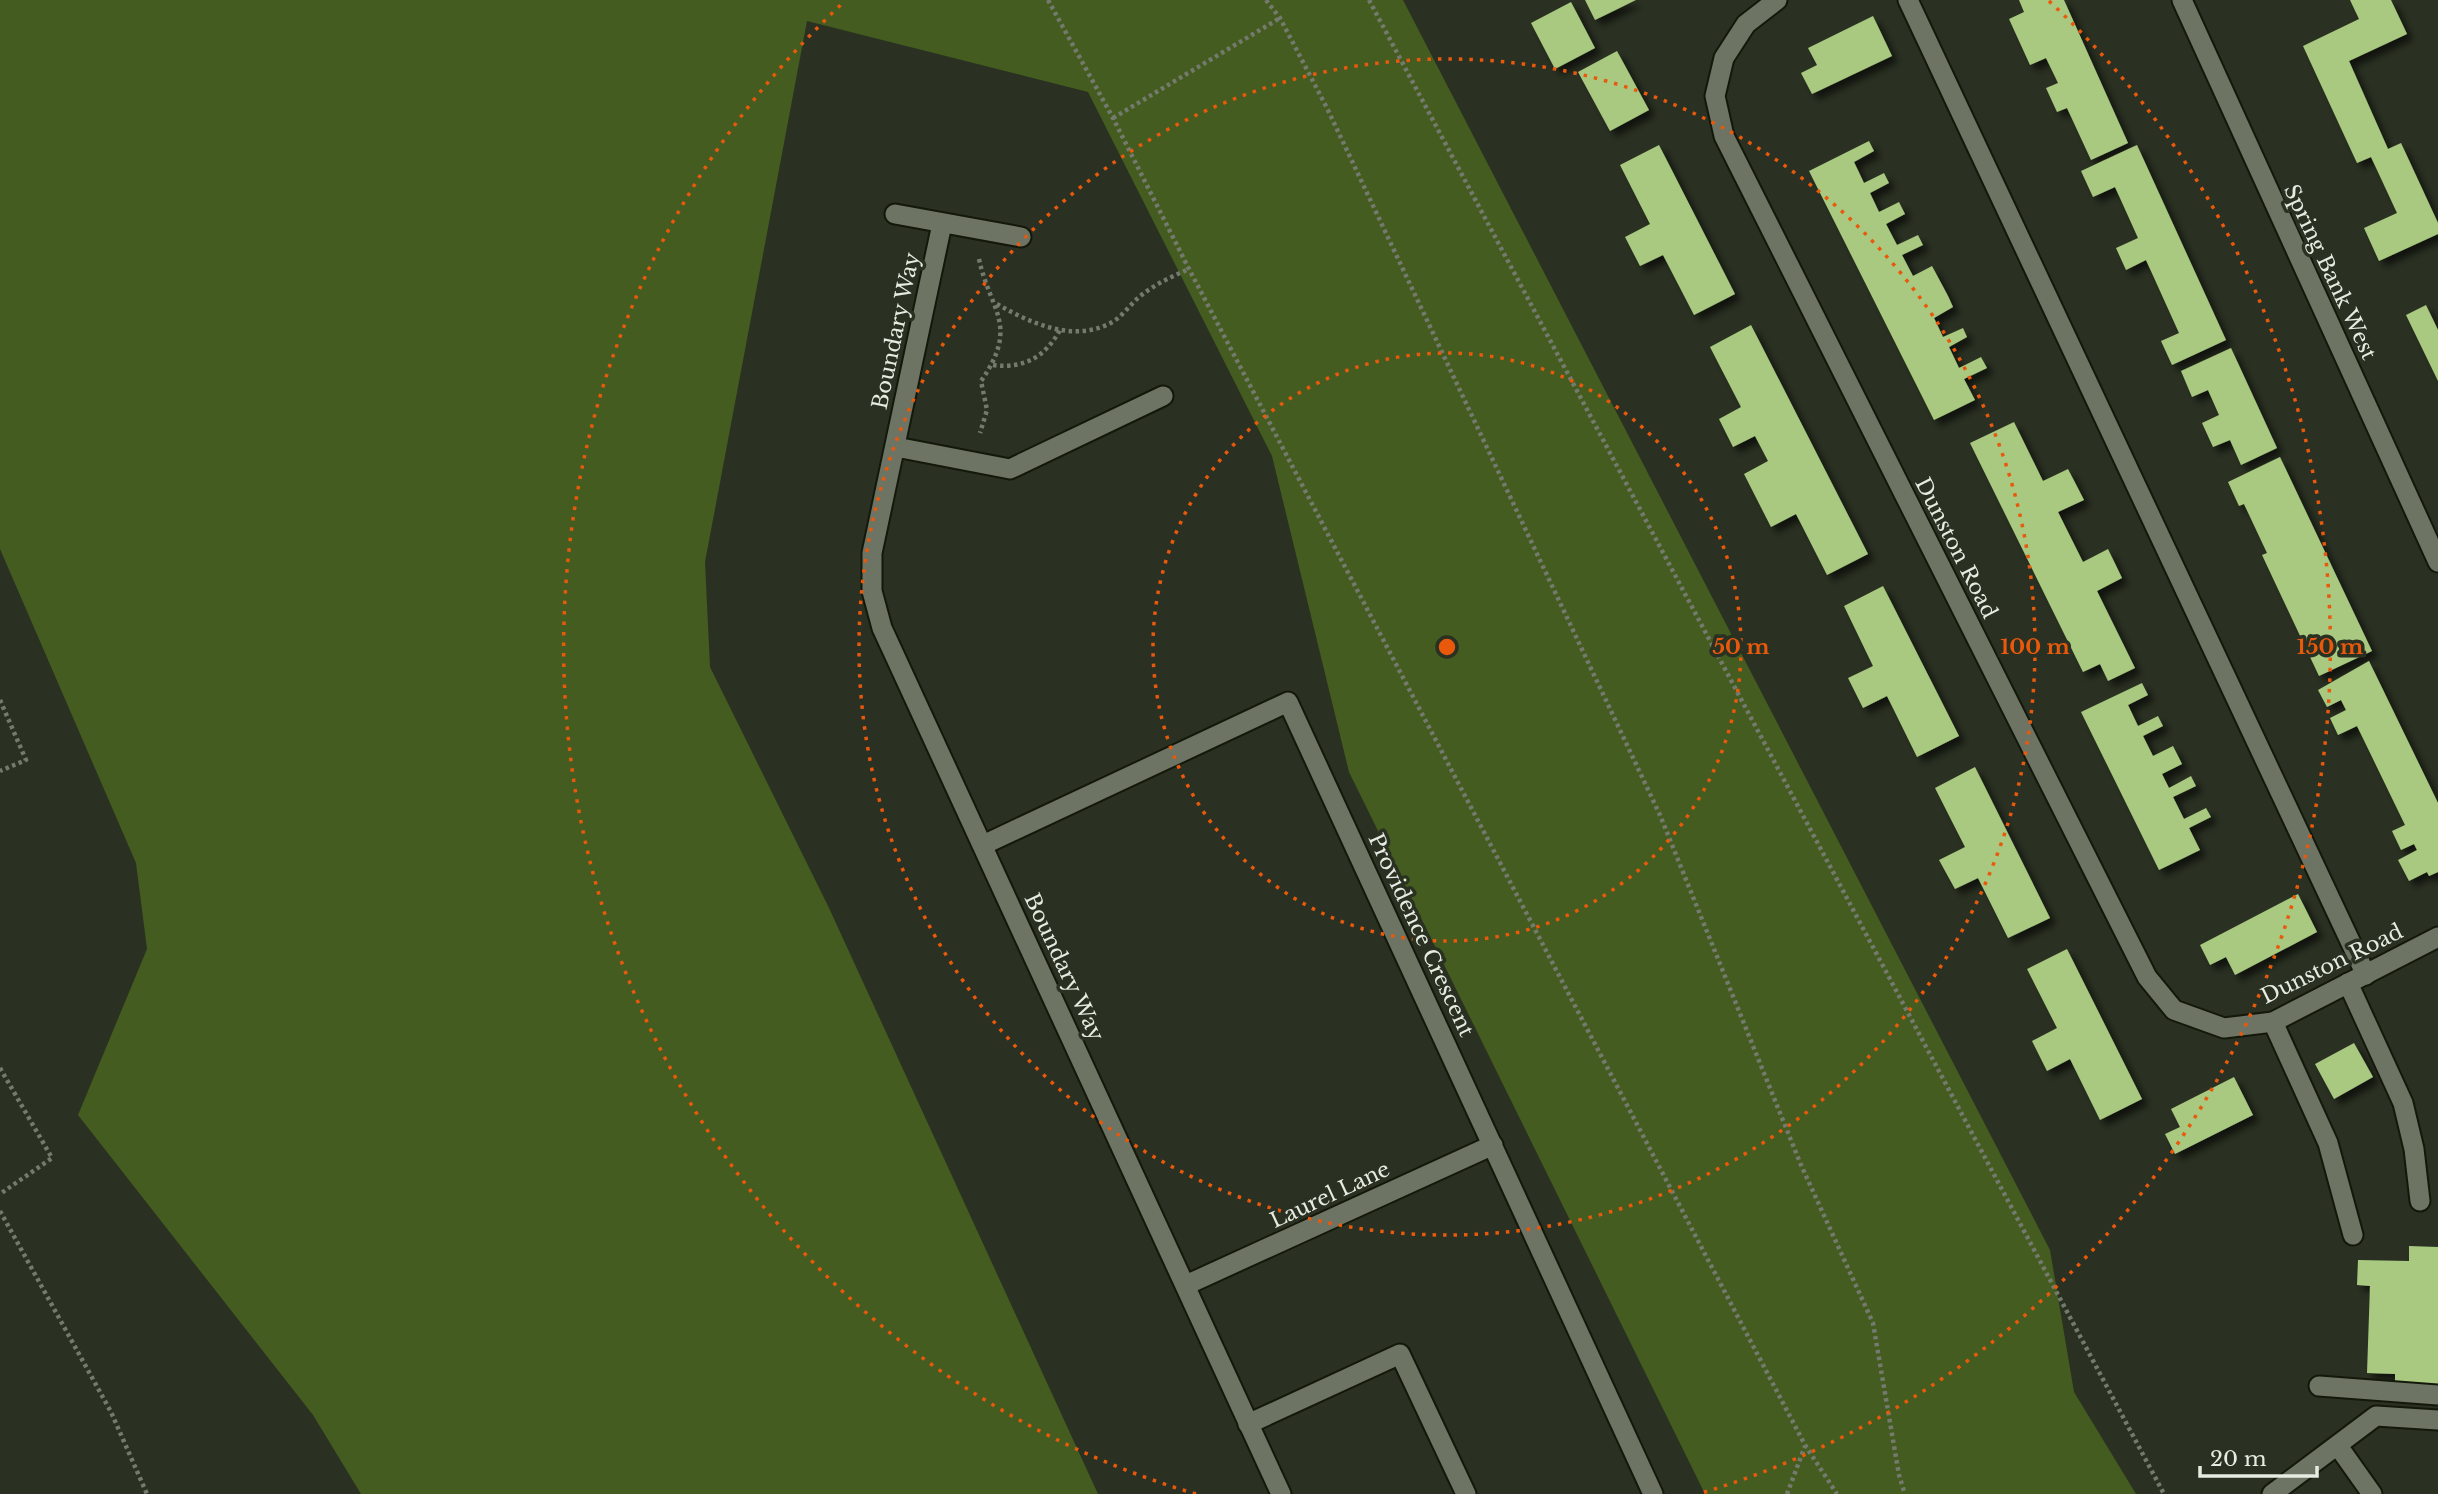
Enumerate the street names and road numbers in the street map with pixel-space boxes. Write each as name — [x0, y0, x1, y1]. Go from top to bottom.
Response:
street label: Spring Bank West — [2278, 180, 2382, 364]
street label: Boundary Way — [867, 250, 925, 412]
street label: Dunston Road — [1909, 473, 2003, 623]
street label: Providence Crescent — [1362, 829, 1480, 1041]
street label: Boundary Way — [1018, 889, 1110, 1045]
street label: Dunston Road — [2257, 918, 2407, 1010]
street label: Laurel Lane — [1266, 1156, 1394, 1234]

